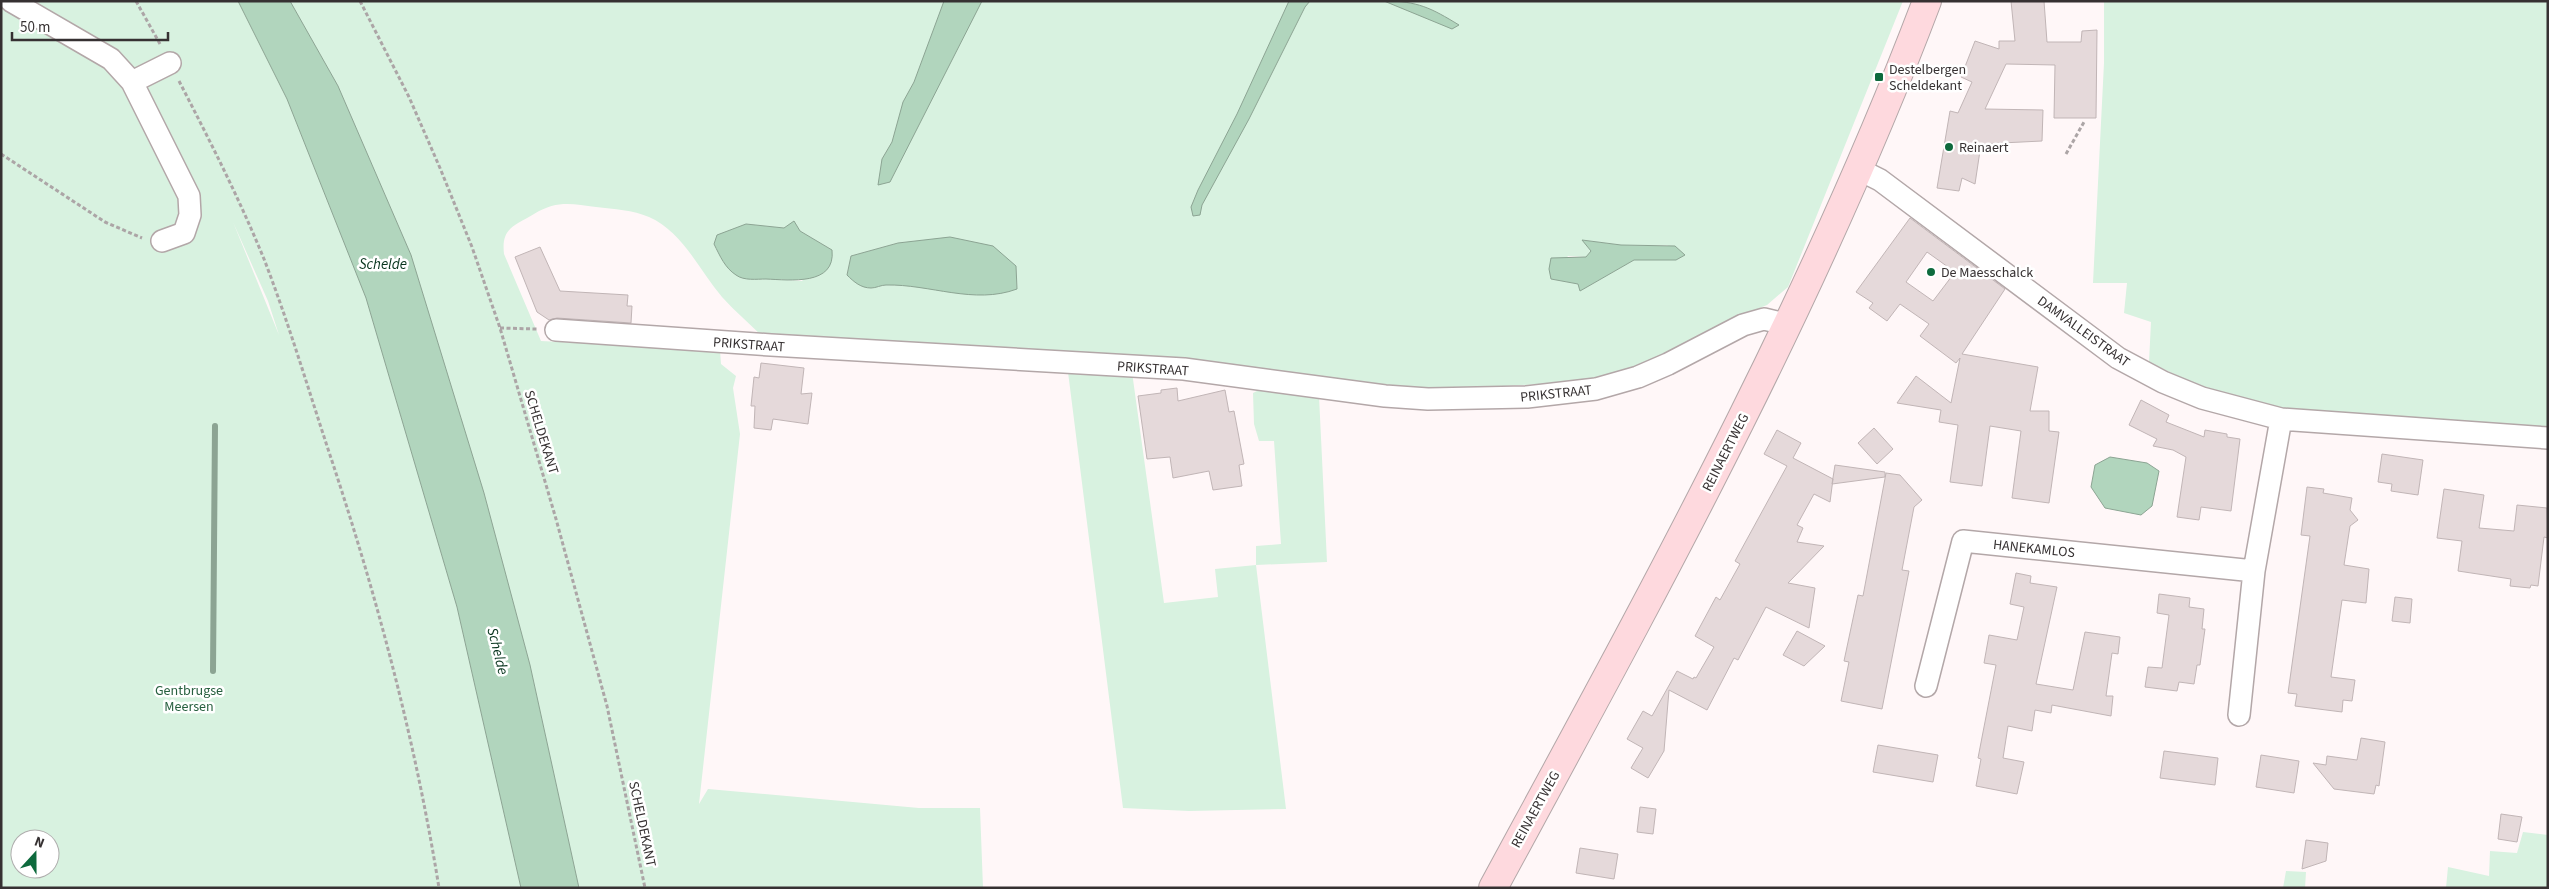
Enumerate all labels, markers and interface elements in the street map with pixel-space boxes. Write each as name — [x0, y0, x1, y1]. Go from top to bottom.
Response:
scale bar — [12, 10, 169, 42]
text: 50 m — [20, 17, 50, 38]
place label: Destelbergen Scheldekant — [1889, 60, 1966, 96]
marker: Destelbergen Scheldekant — [1873, 71, 1885, 83]
place label: Reinaert — [1959, 138, 2009, 158]
marker: Reinaert — [1943, 141, 1955, 153]
water label: Schelde — [359, 254, 407, 275]
place label: De Maesschalck — [1941, 263, 2033, 283]
marker: De Maesschalck — [1925, 266, 1937, 278]
street label: DAMVALLEISTRAAT — [2033, 291, 2134, 373]
street label: PRIKSTRAAT — [712, 333, 786, 358]
street label: PRIKSTRAAT — [1116, 357, 1190, 382]
street label: PRIKSTRAAT — [1519, 380, 1593, 408]
street label: SCHELDEKANT — [519, 388, 563, 477]
street label: REINAERTWEG — [1698, 410, 1754, 495]
street label: HANEKAMLOS — [1992, 535, 2076, 563]
water label: Schelde — [482, 625, 514, 677]
park label: Gentbrugse Meersen — [155, 681, 223, 717]
street label: REINAERTWEG — [1506, 767, 1565, 852]
street label: SCHELDEKANT — [623, 780, 661, 869]
north arrow — [10, 829, 60, 879]
text: N — [31, 832, 47, 854]

